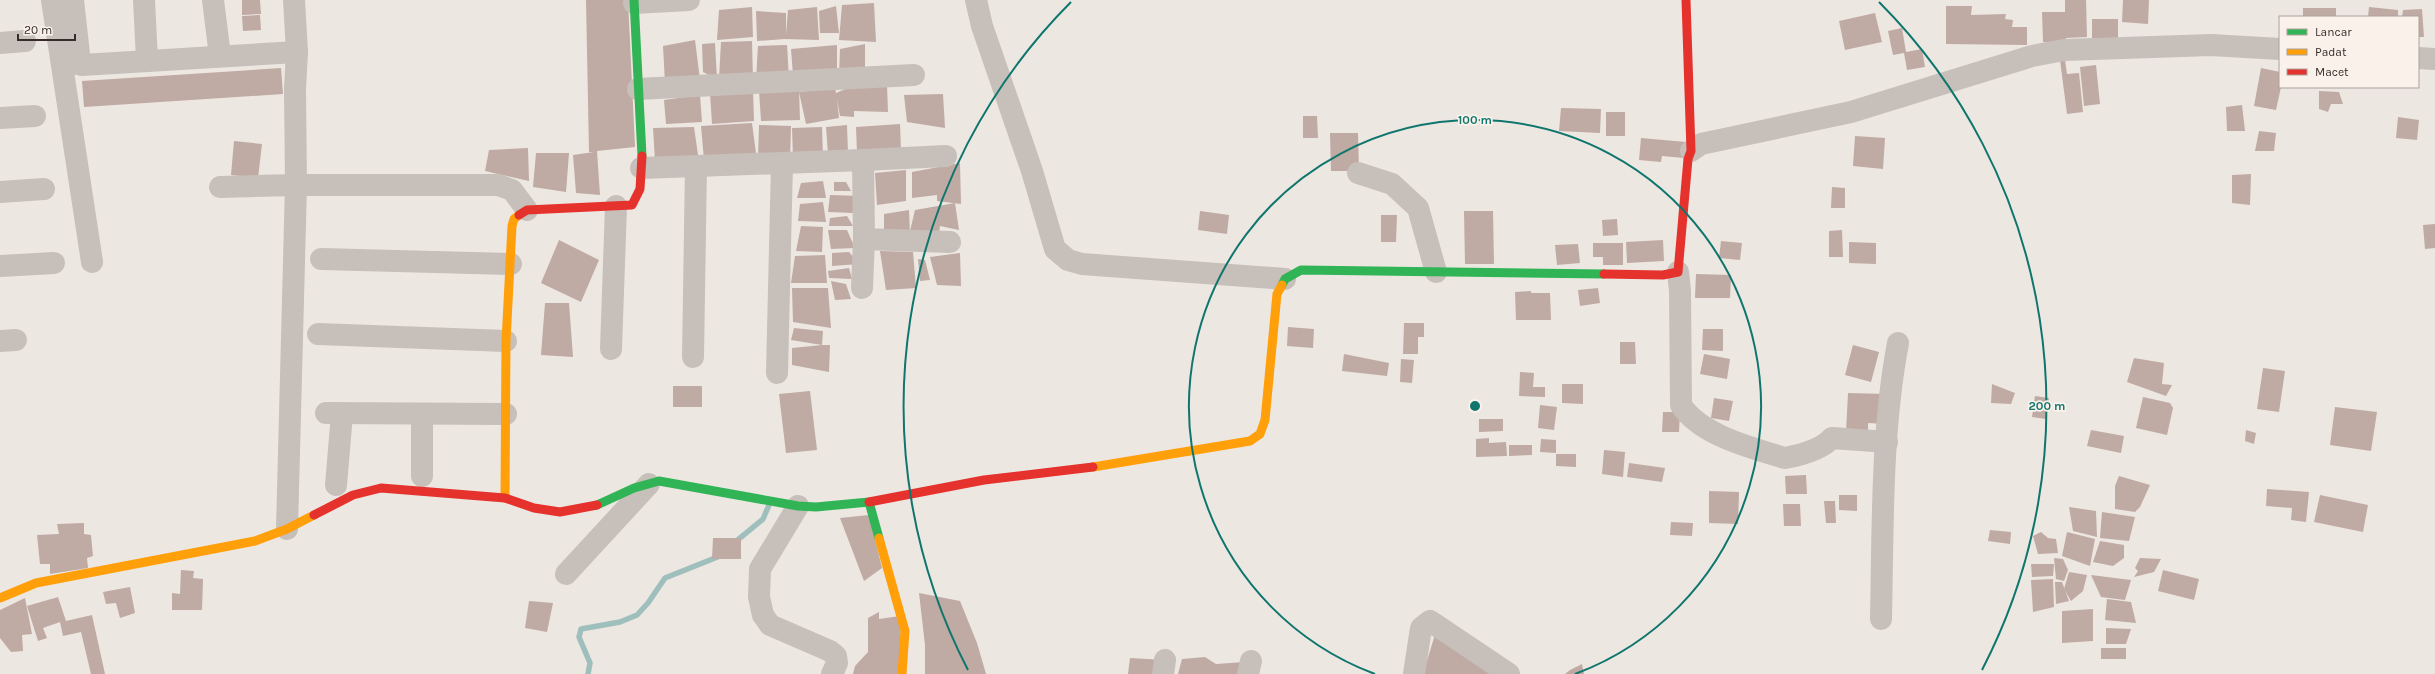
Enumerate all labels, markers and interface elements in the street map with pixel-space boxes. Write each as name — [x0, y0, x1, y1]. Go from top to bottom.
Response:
scale bar — [18, 16, 75, 42]
legend — [2279, 16, 2419, 88]
text: 20 m — [24, 23, 52, 37]
text: Lancar — [2315, 25, 2352, 39]
text: Padat — [2315, 45, 2347, 59]
text: Macet — [2315, 65, 2349, 79]
text: 100 m — [1458, 113, 1492, 127]
centre of rings — [1468, 399, 1482, 413]
text: 200 m — [2029, 399, 2065, 413]

